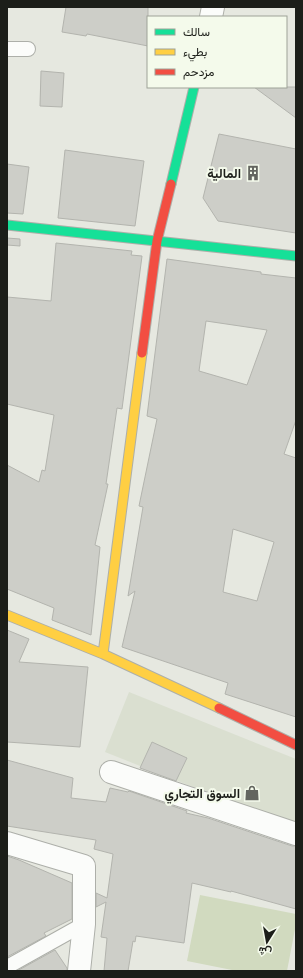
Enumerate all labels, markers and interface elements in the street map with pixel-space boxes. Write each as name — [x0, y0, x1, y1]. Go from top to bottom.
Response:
legend — [147, 16, 287, 88]
text: سالك — [183, 24, 210, 39]
text: بطيء — [183, 44, 207, 62]
text: مزدحم — [183, 64, 214, 80]
building icon: المالية — [244, 164, 262, 182]
place label: المالية — [207, 165, 241, 181]
shop icon: السوق التجاري — [243, 784, 261, 802]
place label: السوق التجاري — [165, 785, 240, 804]
north arrow — [247, 922, 287, 962]
text: ش — [257, 944, 273, 960]

